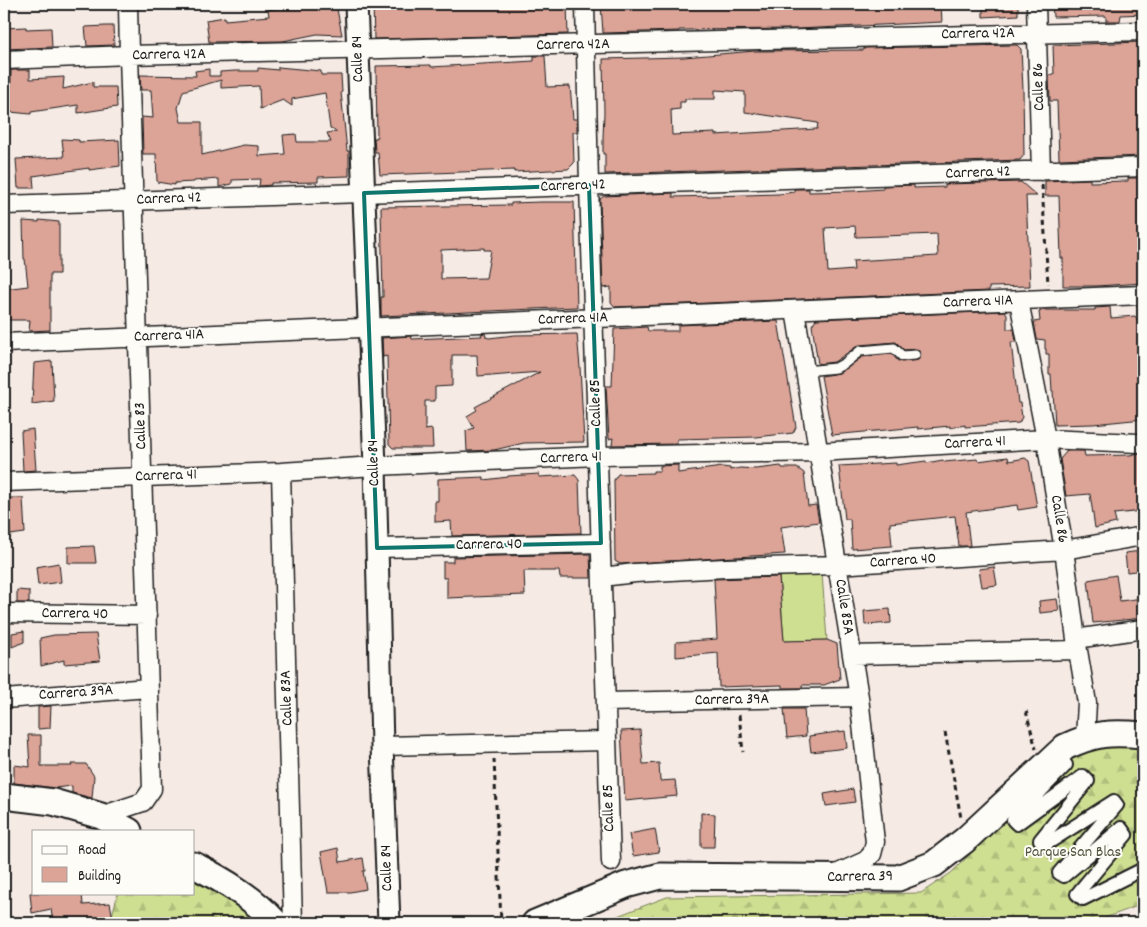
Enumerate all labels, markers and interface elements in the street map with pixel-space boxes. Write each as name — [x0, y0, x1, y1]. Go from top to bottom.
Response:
street label: Carrera 42A — [941, 22, 1015, 46]
street label: Carrera 42A — [536, 33, 610, 57]
street label: Calle 84 — [346, 35, 370, 83]
street label: Carrera 42A — [132, 43, 206, 67]
street label: Calle 86 — [1027, 62, 1051, 111]
street label: Carrera 42 — [945, 160, 1011, 186]
street label: Carrera 42 — [540, 173, 606, 199]
street label: Carrera 42 — [136, 186, 202, 212]
street label: Carrera 41A — [942, 289, 1014, 315]
street label: Carrera 41A — [537, 306, 609, 332]
street label: Carrera 41A — [133, 323, 205, 349]
street label: Calle 85 — [584, 379, 608, 427]
street label: Calle 83 — [129, 402, 153, 450]
street label: Carrera 41 — [944, 430, 1006, 456]
street label: Calle 84 — [362, 439, 386, 487]
street label: Carrera 41 — [540, 445, 602, 471]
street label: Carrera 41 — [135, 463, 197, 489]
street label: Calle 86 — [1044, 494, 1074, 545]
street label: Carrera 40 — [455, 533, 523, 557]
street label: Carrera 40 — [869, 547, 937, 575]
street label: Calle 85A — [828, 577, 860, 637]
street label: Carrera 40 — [41, 602, 109, 626]
street label: Calle 83A — [275, 669, 299, 726]
street label: Carrera 39A — [38, 679, 114, 707]
street label: Carrera 39A — [695, 688, 770, 712]
street label: Calle 85 — [597, 784, 621, 832]
legend — [32, 830, 195, 894]
text: Road — [78, 840, 106, 862]
park label: Parque San Blas — [1025, 841, 1122, 864]
street label: Calle 84 — [375, 844, 399, 892]
street label: Carrera 39 — [827, 865, 893, 889]
text: Building — [78, 866, 121, 888]

